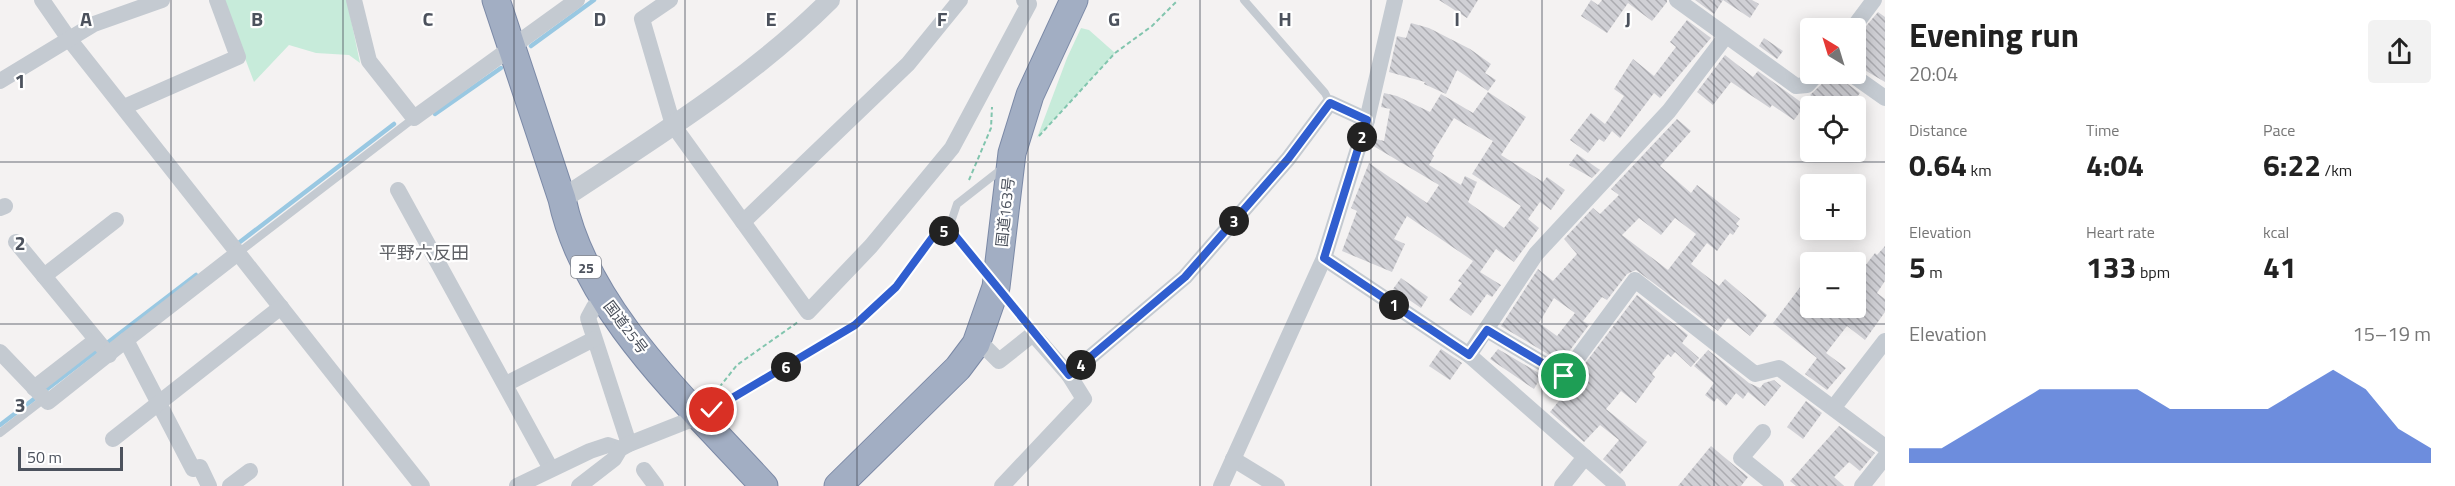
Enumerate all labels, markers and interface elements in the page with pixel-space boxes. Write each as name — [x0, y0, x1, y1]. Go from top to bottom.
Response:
text: A — [80, 3, 92, 34]
text: B — [251, 3, 263, 34]
text: C — [423, 3, 434, 34]
text: D — [594, 3, 606, 34]
text: E — [765, 3, 777, 34]
text: F — [937, 3, 948, 34]
text: G — [1108, 3, 1120, 34]
text: H — [1278, 3, 1292, 34]
text: I — [1454, 3, 1460, 34]
text: J — [1625, 3, 1631, 34]
text: Evening run — [1909, 10, 2079, 60]
north arrow — [1800, 18, 1866, 84]
map controls — [1800, 18, 1866, 318]
button: share — [2368, 20, 2431, 83]
text: 20:04 — [1909, 58, 1958, 89]
text: 1 — [14, 65, 26, 96]
button: locate — [1800, 96, 1866, 162]
text: Distance — [1909, 118, 1967, 142]
text: Time — [2086, 118, 2119, 142]
text: Pace — [2263, 118, 2295, 142]
pin: 2 — [1347, 122, 1377, 152]
text: 2 — [1358, 125, 1366, 149]
text: 0.64 — [1909, 142, 1967, 188]
text: 4:04 — [2086, 142, 2144, 188]
text: 6:22 — [2263, 142, 2321, 188]
text: km — [1967, 158, 1992, 182]
text: /km — [2321, 158, 2352, 182]
button: + — [1800, 174, 1866, 240]
street label: 国道163号 — [990, 176, 1020, 248]
pin: 3 — [1219, 206, 1249, 236]
text: 3 — [1230, 209, 1238, 233]
pin: 5 — [929, 216, 959, 246]
text: 5 — [940, 219, 948, 243]
text: Elevation — [1909, 220, 1971, 244]
text: Heart rate — [2086, 220, 2155, 244]
text: kcal — [2263, 220, 2289, 244]
text: 2 — [14, 227, 26, 258]
district label: 平野六反田 — [379, 239, 469, 266]
text: 5 — [1909, 244, 1926, 290]
text: 133 — [2086, 244, 2136, 290]
text: 41 — [2263, 244, 2297, 290]
button: − — [1800, 252, 1866, 318]
road number: 25 — [571, 256, 601, 278]
text: m — [1926, 260, 1943, 284]
text: bpm — [2136, 260, 2170, 284]
pin: 1 — [1379, 290, 1409, 320]
text: 1 — [1390, 293, 1398, 317]
street label: 国道25号 — [598, 295, 654, 359]
text: Elevation — [1909, 318, 1987, 349]
text: 15–19 m — [2352, 318, 2431, 349]
pin: 4 — [1066, 350, 1096, 380]
pin — [1538, 350, 1589, 401]
pin: 6 — [771, 352, 801, 382]
text: 4 — [1077, 353, 1085, 377]
text: 6 — [782, 355, 790, 379]
icon: arrive — [1547, 359, 1580, 392]
pin — [686, 384, 737, 435]
text: 3 — [14, 389, 26, 420]
icon: check — [695, 393, 728, 426]
scale bar — [18, 444, 123, 472]
text: 50 m — [27, 445, 62, 469]

